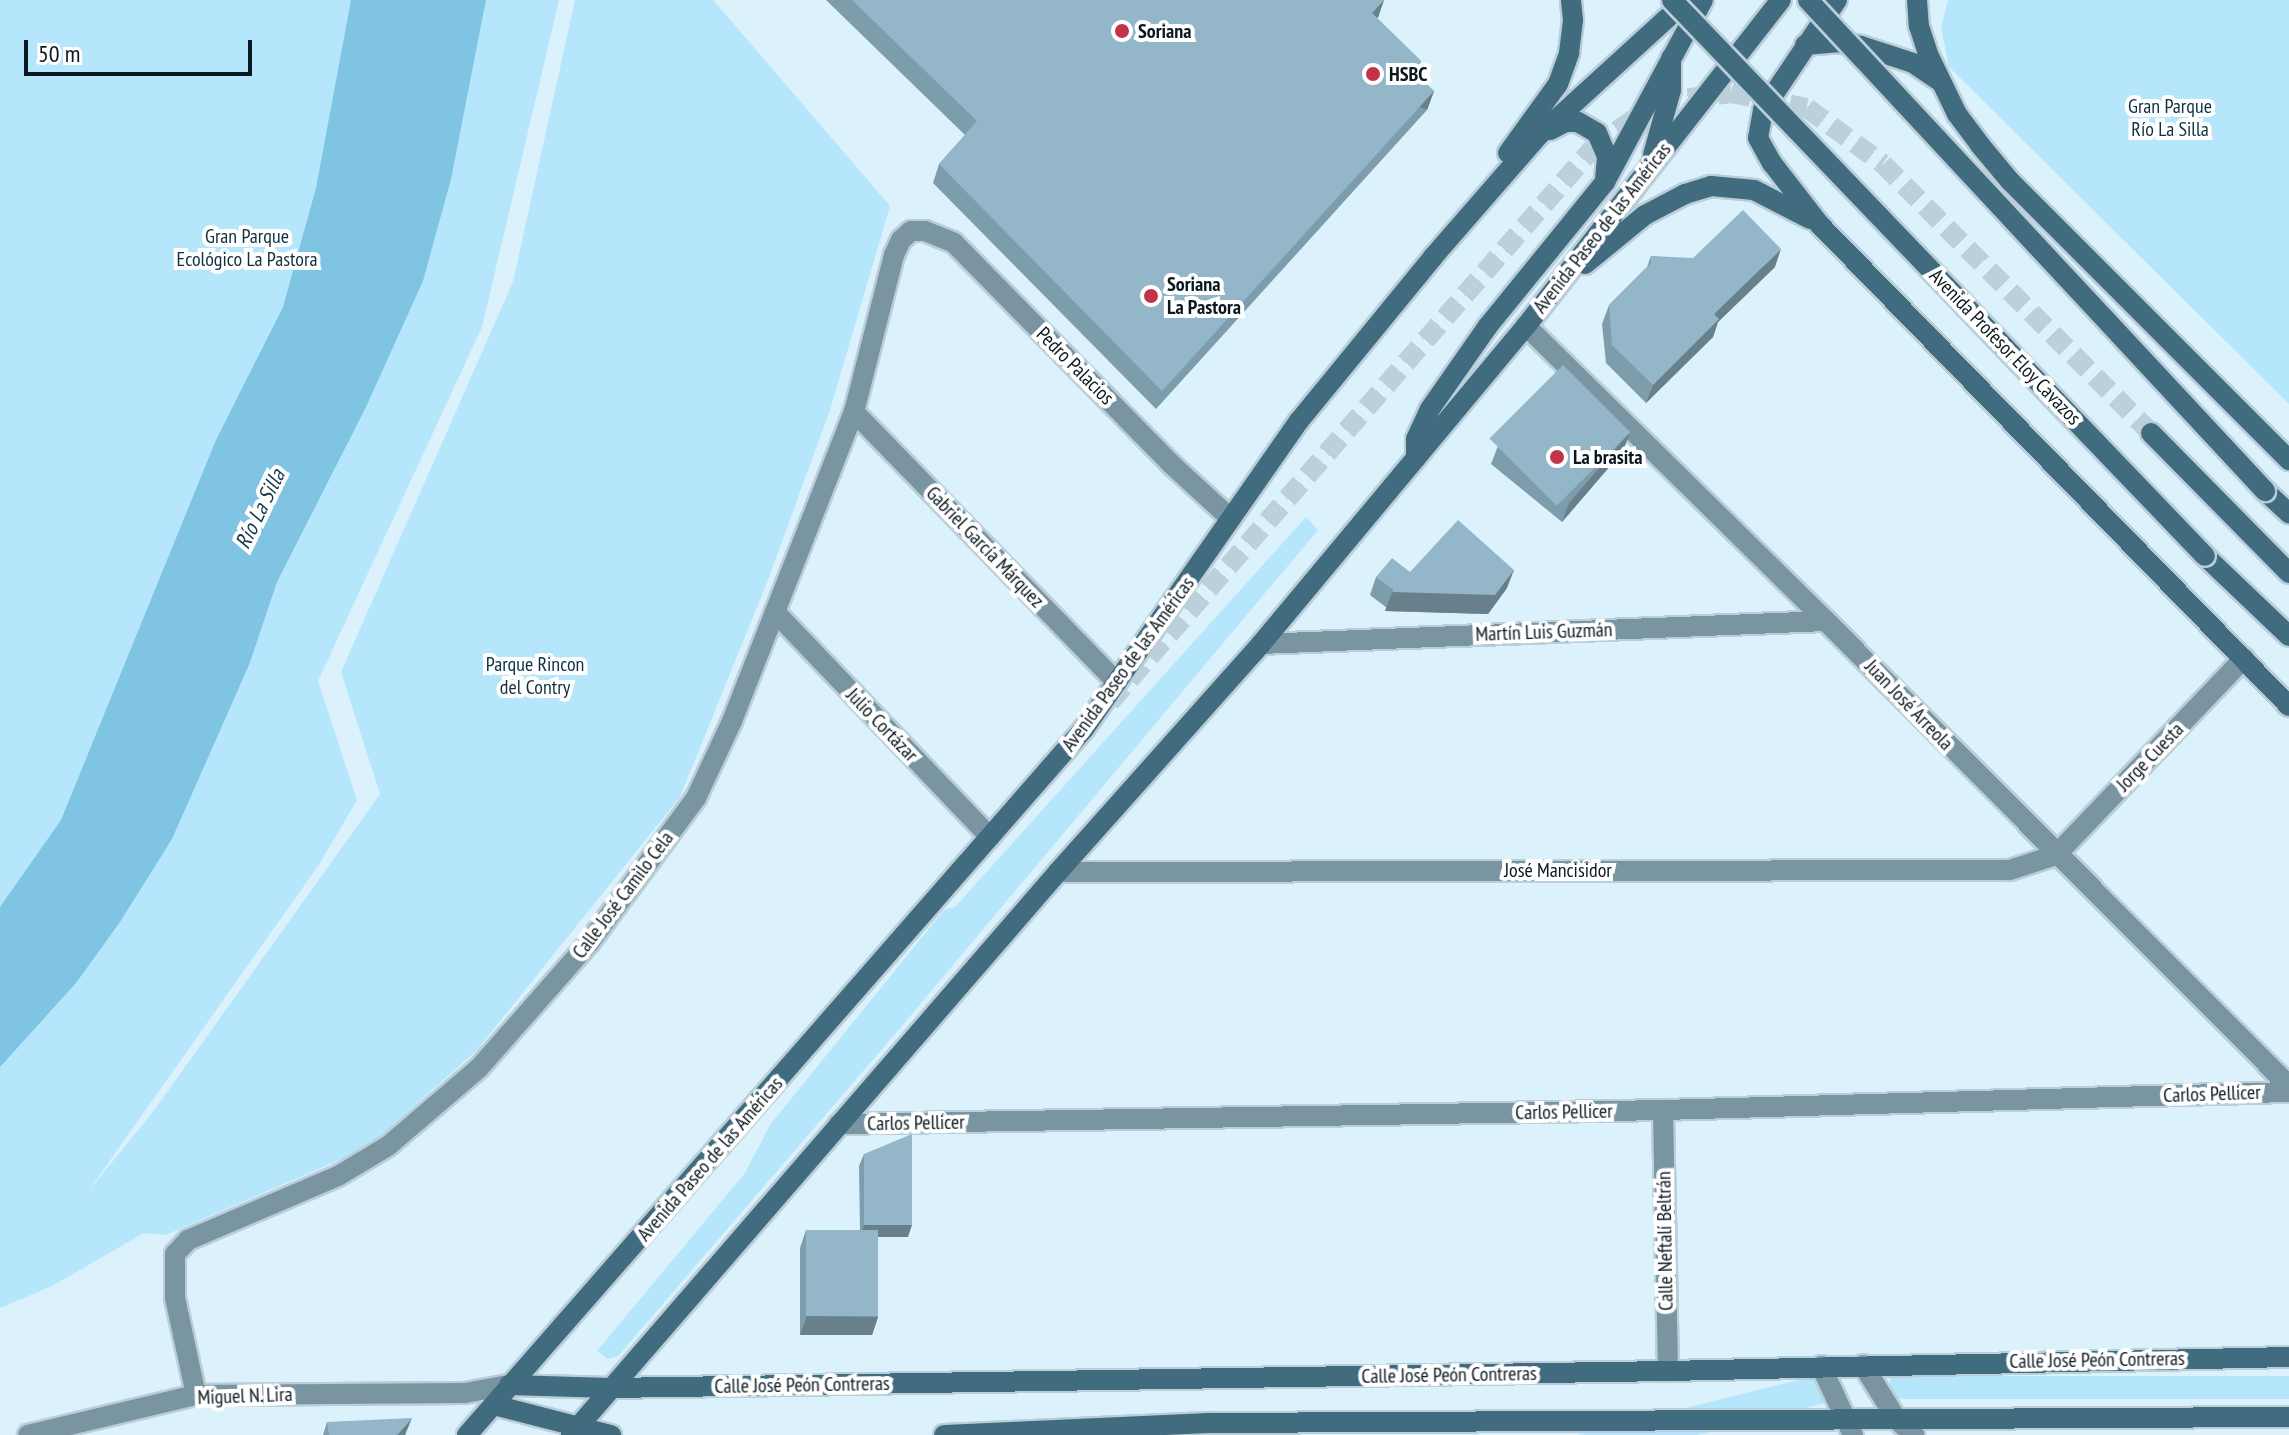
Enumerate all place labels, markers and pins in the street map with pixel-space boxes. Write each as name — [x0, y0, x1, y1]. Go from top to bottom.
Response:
place label: Soriana — [1138, 19, 1192, 43]
marker: Soriana — [1113, 22, 1131, 40]
place label: HSBC — [1389, 62, 1427, 86]
marker: HSBC — [1364, 65, 1382, 83]
place label: Soriana La Pastora — [1167, 272, 1241, 319]
marker: Soriana La Pastora — [1142, 287, 1160, 305]
place label: La brasita — [1573, 445, 1642, 469]
marker: La brasita — [1548, 448, 1566, 466]

